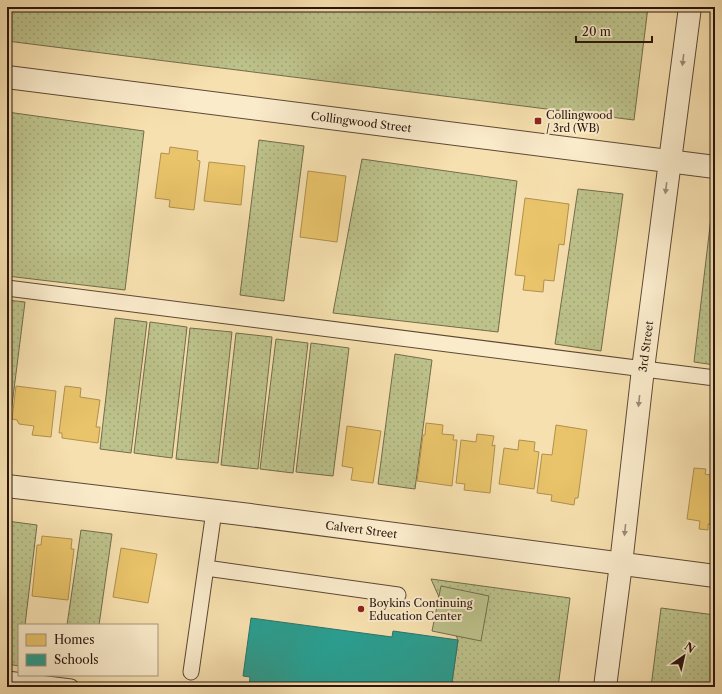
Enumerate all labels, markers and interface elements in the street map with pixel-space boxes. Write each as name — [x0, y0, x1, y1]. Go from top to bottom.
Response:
scale bar — [576, 18, 652, 44]
text: 20 m — [582, 24, 611, 39]
one-way arrow — [680, 54, 686, 66]
place label: Collingwood / 3rd (WB) — [546, 108, 613, 135]
street label: Collingwood Street — [310, 109, 412, 135]
marker: Collingwood / 3rd (WB) — [533, 116, 543, 126]
one-way arrow — [663, 182, 670, 195]
street label: 3rd Street — [636, 320, 656, 373]
one-way arrow — [636, 395, 643, 407]
street label: Calvert Street — [325, 518, 398, 541]
one-way arrow — [622, 524, 628, 536]
place label: Boykins Continuing Education Center — [369, 596, 473, 623]
marker: Boykins Continuing Education Center — [356, 604, 366, 614]
legend — [18, 624, 158, 676]
text: Homes — [54, 632, 94, 647]
north arrow — [664, 636, 704, 676]
text: N — [682, 639, 698, 656]
text: Schools — [54, 652, 99, 667]

